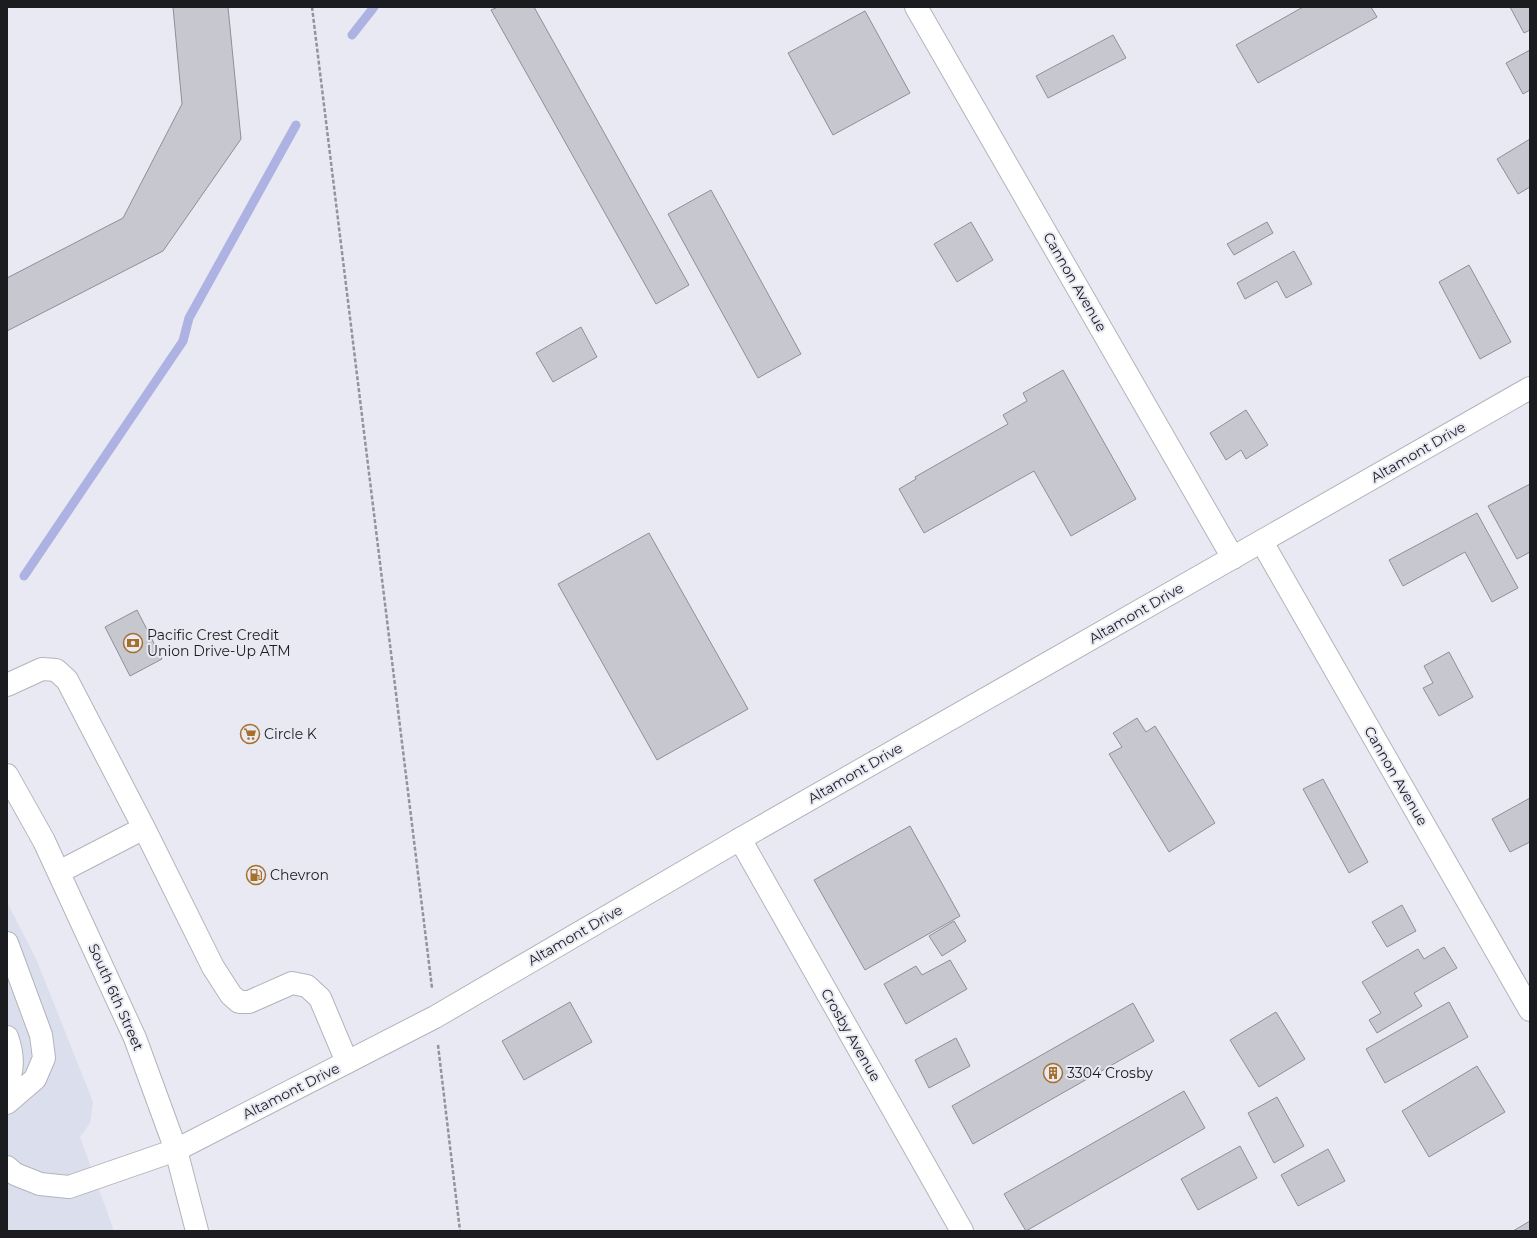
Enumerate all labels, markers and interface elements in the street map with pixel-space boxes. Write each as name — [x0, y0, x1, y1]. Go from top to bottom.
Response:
street label: Cannon Avenue — [1039, 229, 1111, 335]
street label: Altamont Drive — [1367, 418, 1469, 486]
street label: Altamont Drive — [1085, 579, 1187, 647]
place label: Pacific Crest Credit Union Drive-Up ATM — [147, 626, 291, 660]
bank icon: Pacific Crest Credit Union Drive-Up ATM — [122, 632, 144, 654]
supermarket icon: Circle K — [239, 723, 261, 745]
street label: Cannon Avenue — [1360, 723, 1432, 829]
place label: Circle K — [264, 725, 317, 743]
street label: Altamont Drive — [804, 739, 906, 807]
fuel station icon: Chevron — [245, 864, 267, 886]
place label: Chevron — [270, 866, 329, 884]
street label: Altamont Drive — [524, 901, 626, 969]
street label: South 6th Street — [84, 941, 148, 1054]
street label: Crosby Avenue — [817, 985, 885, 1085]
street label: Altamont Drive — [239, 1059, 343, 1123]
building icon: 3304 Crosby — [1042, 1062, 1064, 1084]
place label: 3304 Crosby — [1067, 1064, 1153, 1082]

